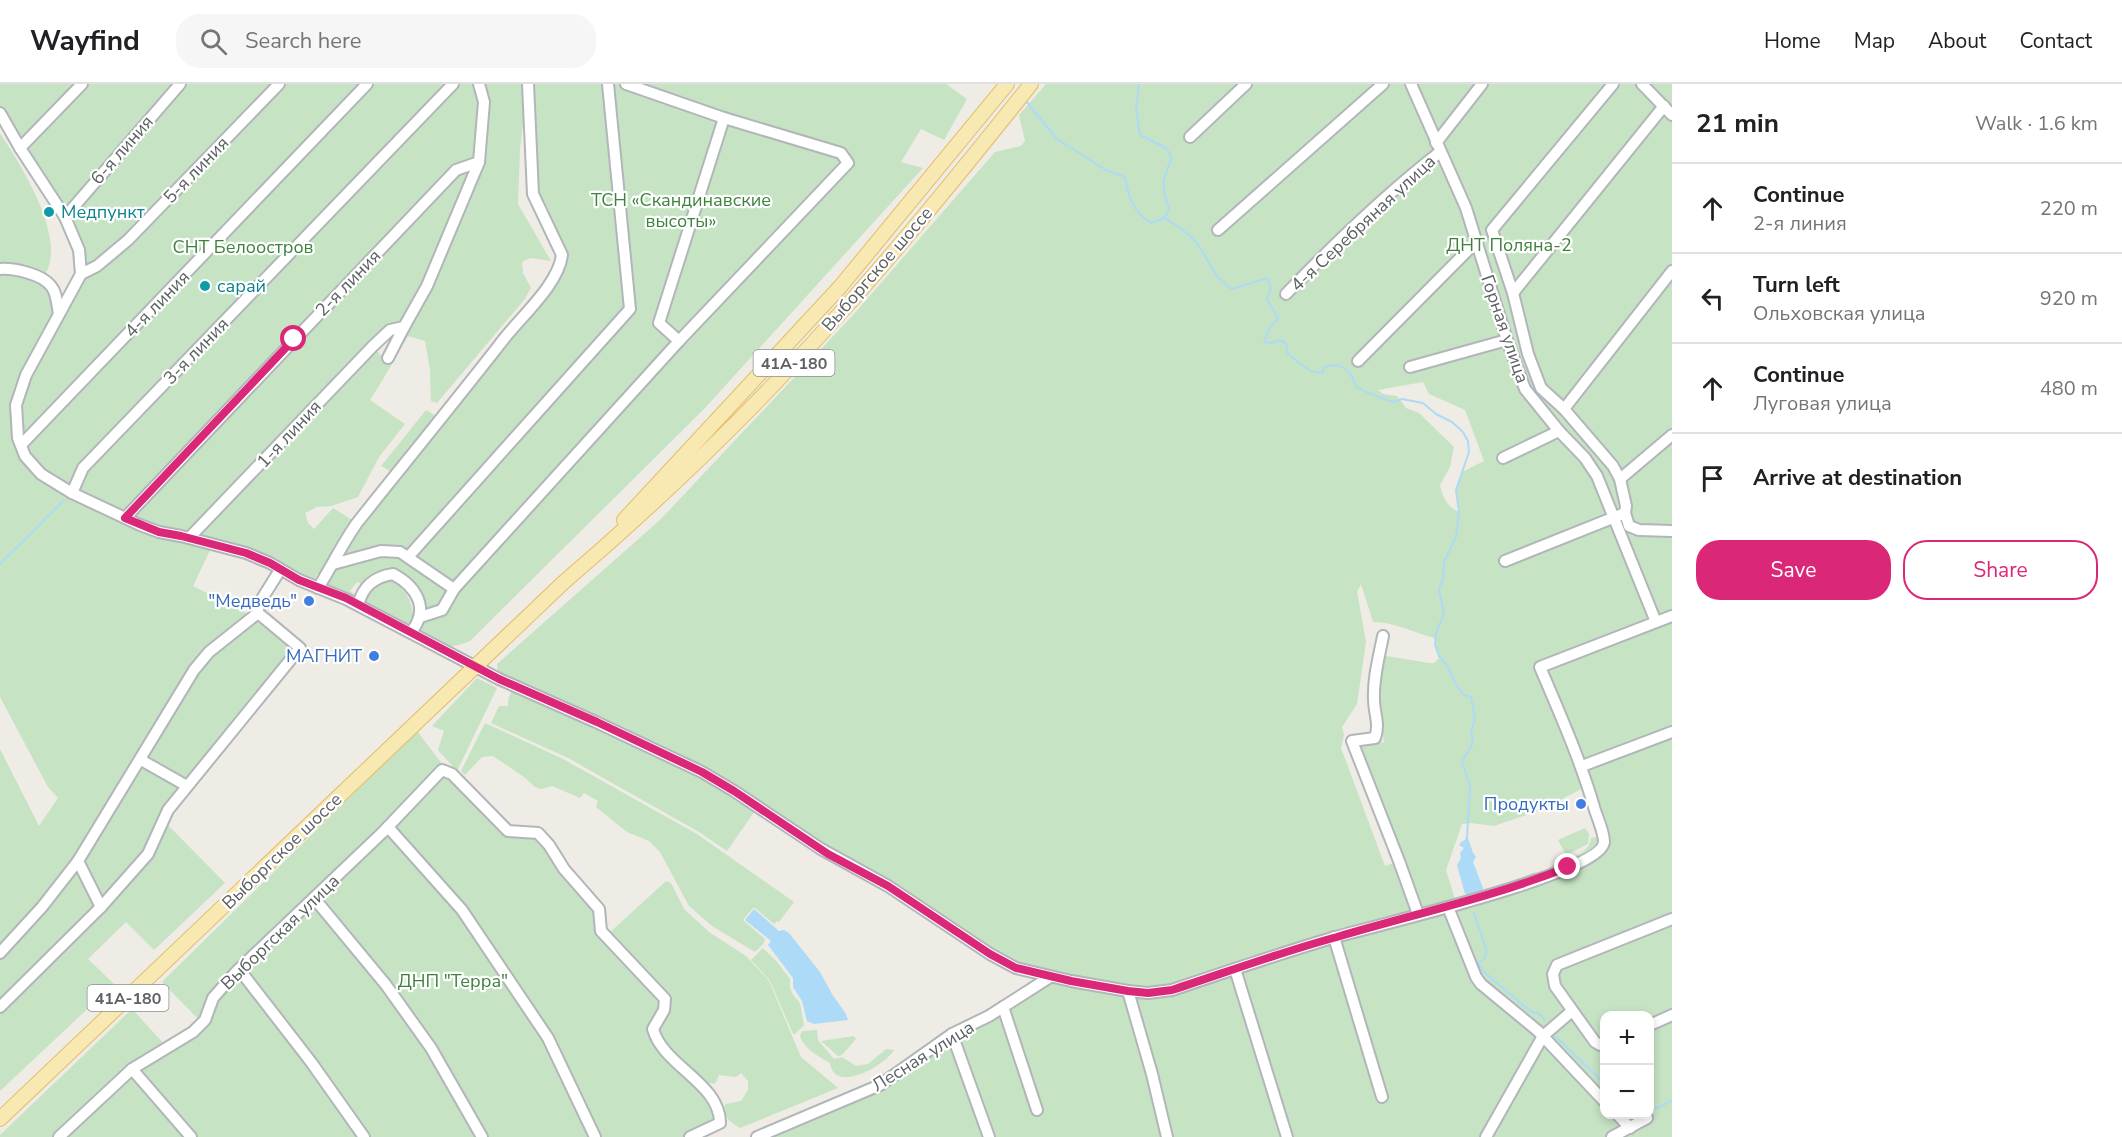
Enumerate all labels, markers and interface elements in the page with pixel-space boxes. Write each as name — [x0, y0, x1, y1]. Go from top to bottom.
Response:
search box — [176, 14, 596, 68]
text: Wayfind — [30, 22, 140, 60]
icon: search — [197, 25, 230, 58]
text: Search here — [245, 26, 362, 56]
text: Home — [1764, 27, 1821, 55]
text: Map — [1854, 27, 1895, 55]
text: About — [1928, 27, 1986, 55]
text: Contact — [2019, 27, 2092, 55]
text: 21 min — [1696, 106, 1779, 141]
street label: 6-я линия — [85, 110, 159, 190]
text: Walk · 1.6 km — [1975, 110, 2098, 137]
street label: 5-я линия — [158, 131, 234, 209]
street label: 4-я Серебряная улица — [1285, 149, 1441, 297]
text: Continue — [1753, 180, 1844, 210]
park label: ТСН «Скандинавские высоты» — [591, 188, 771, 233]
icon: ahead — [1696, 192, 1729, 225]
text: 220 m — [2040, 195, 2098, 222]
place label: Медпункт — [61, 200, 145, 224]
street label: Выборгское шоссе — [816, 201, 938, 337]
marker: Медпункт — [42, 205, 56, 219]
text: 2-я линия — [1753, 210, 1847, 237]
park label: ДНТ Поляна-2 — [1446, 233, 1572, 257]
park label: СНТ Белоостров — [173, 235, 314, 259]
street label: 2-я линия — [310, 244, 386, 322]
street label: 4-я линия — [119, 265, 195, 343]
text: Turn left — [1753, 270, 1840, 300]
street label: Горная улица — [1475, 272, 1535, 386]
place label: сарай — [217, 274, 266, 298]
marker: сарай — [198, 279, 212, 293]
icon: left — [1696, 282, 1729, 315]
text: 920 m — [2040, 285, 2098, 312]
text: Ольховская улица — [1753, 300, 1926, 327]
street label: 3-я линия — [158, 312, 234, 390]
route start — [280, 325, 306, 351]
road number: 41А-180 — [754, 350, 834, 376]
text: Continue — [1753, 360, 1844, 390]
icon: ahead — [1696, 372, 1729, 405]
text: 480 m — [2040, 375, 2098, 402]
text: Луговая улица — [1753, 390, 1892, 417]
street label: 1-я линия — [251, 395, 327, 473]
icon: arrive — [1696, 462, 1729, 495]
text: Arrive at destination — [1753, 463, 1962, 493]
button: Save — [1696, 540, 1891, 600]
button: Share — [1903, 540, 2098, 600]
place label: "Медведь" — [208, 589, 297, 613]
marker: "Медведь" — [302, 594, 316, 608]
place label: МАГНИТ — [286, 644, 362, 668]
marker: МАГНИТ — [367, 649, 381, 663]
street label: Выборгское шоссе — [217, 787, 347, 915]
place label: Продукты — [1484, 792, 1569, 816]
marker: Продукты — [1574, 797, 1588, 811]
route end — [1554, 853, 1580, 879]
street label: Выборгская улица — [215, 869, 345, 995]
park label: ДНП "Терра" — [398, 969, 508, 993]
road number: 41А-180 — [88, 985, 168, 1011]
map controls — [1600, 1011, 1654, 1119]
button: + — [1600, 1011, 1654, 1065]
street label: Лесная улица — [867, 1015, 979, 1097]
button: − — [1600, 1065, 1654, 1119]

